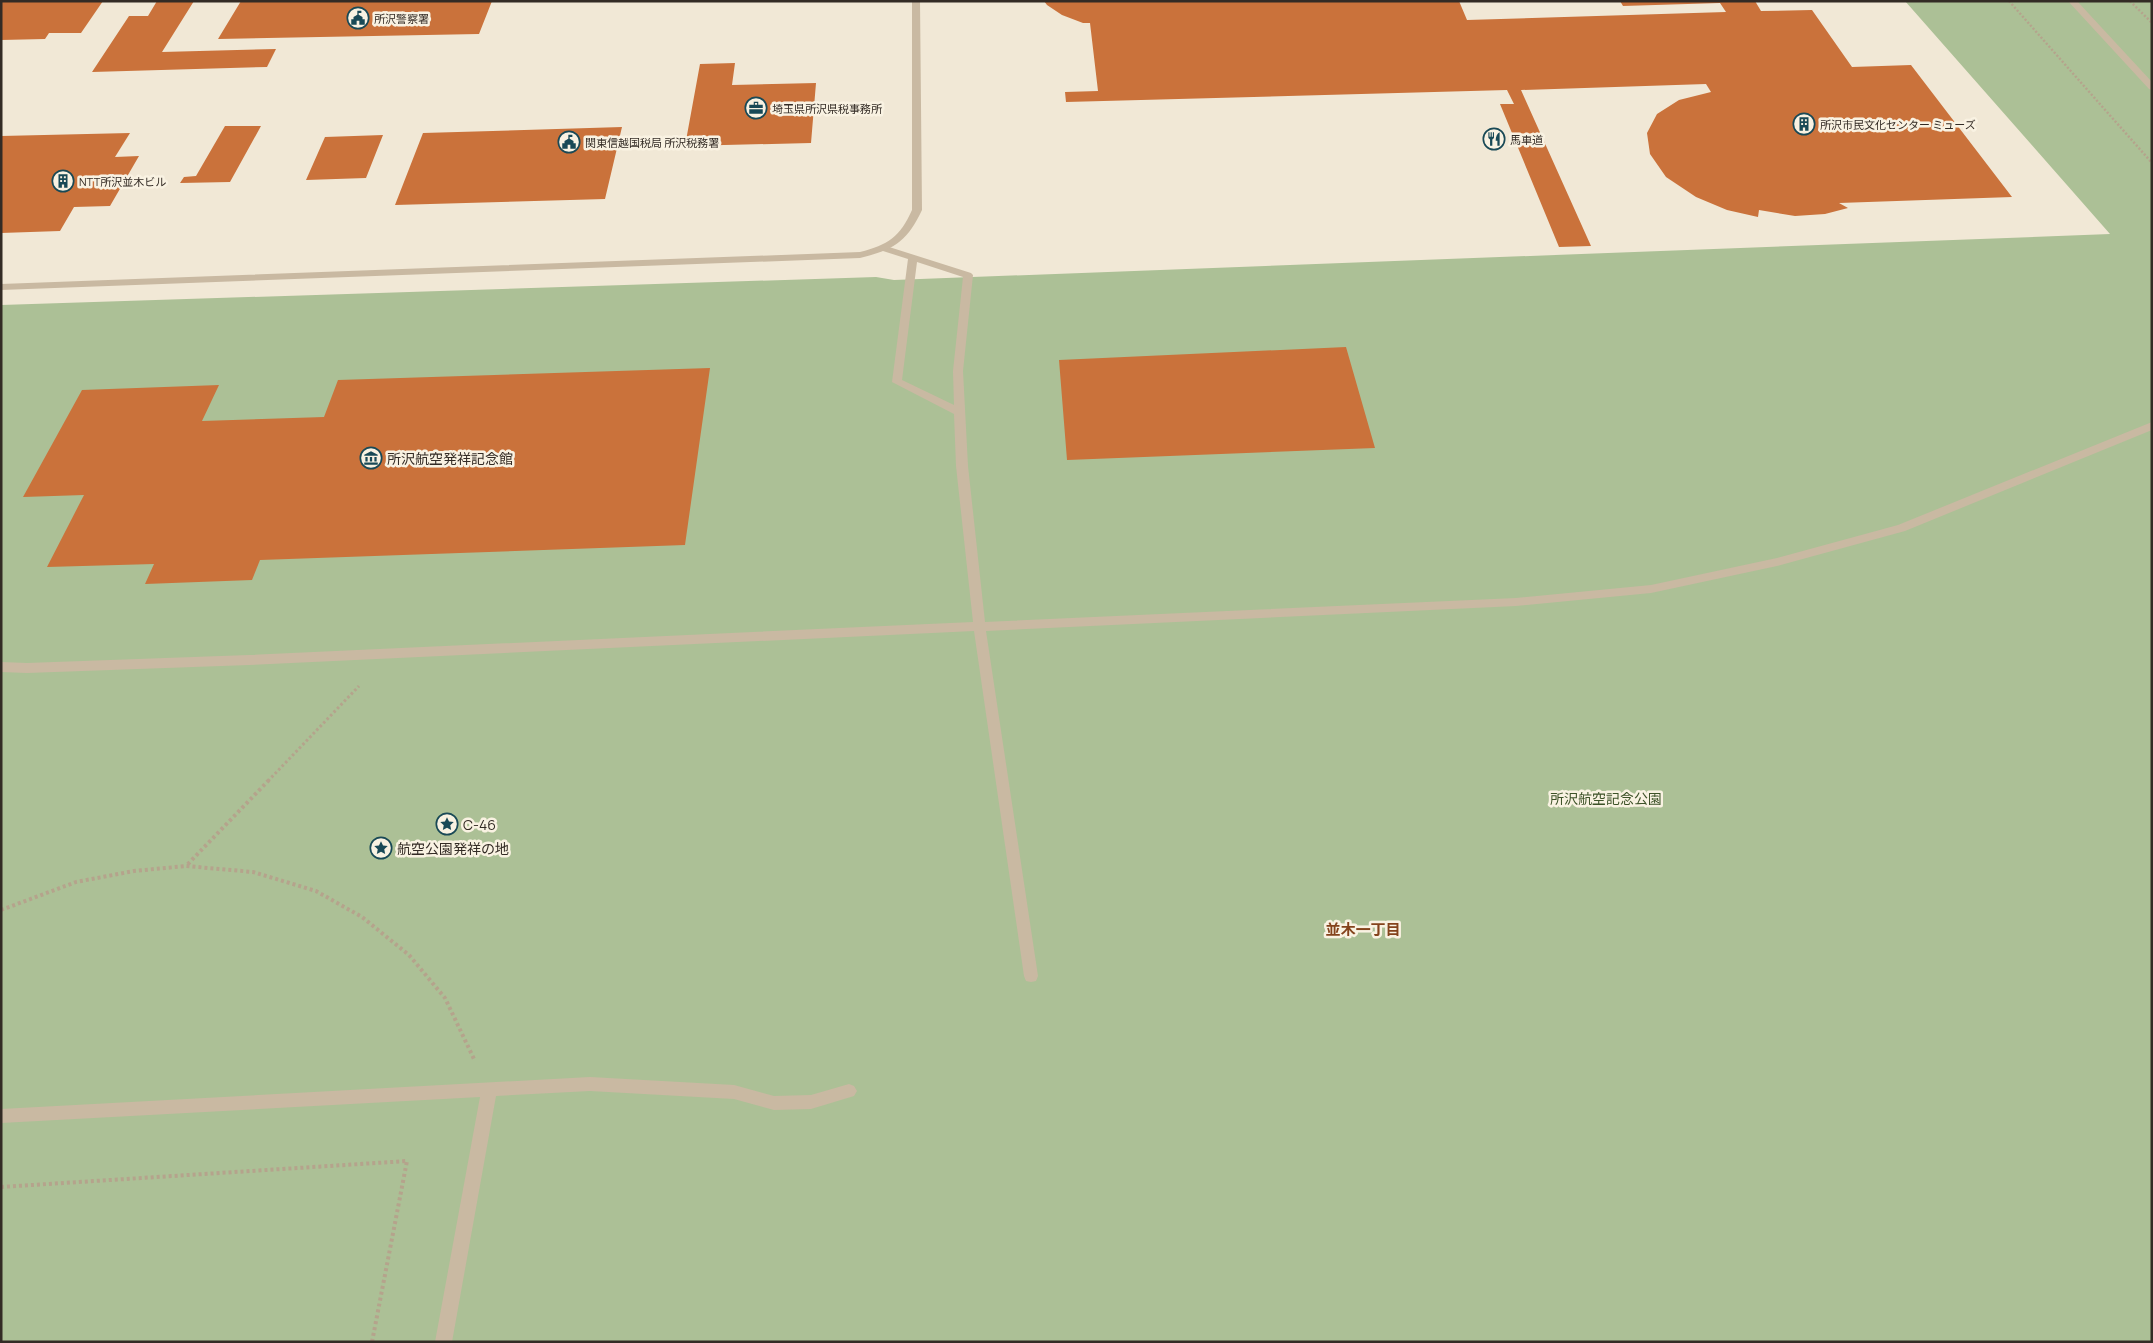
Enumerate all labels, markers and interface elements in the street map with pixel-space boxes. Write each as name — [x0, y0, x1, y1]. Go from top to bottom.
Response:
public building icon: 所沢警察署 — [346, 6, 370, 30]
place label: 所沢警察署 — [374, 11, 429, 26]
office icon: 埼玉県所沢県税事務所 — [744, 96, 768, 120]
place label: 埼玉県所沢県税事務所 — [772, 101, 883, 116]
building icon: 所沢市民文化センター ミューズ — [1792, 112, 1816, 136]
place label: 所沢市民文化センター ミューズ — [1820, 117, 1976, 132]
restaurant icon: 馬車道 — [1482, 127, 1506, 151]
public building icon: 関東信越国税局 所沢税務署 — [557, 130, 581, 154]
place label: 馬車道 — [1510, 132, 1543, 147]
place label: 関東信越国税局 所沢税務署 — [585, 135, 719, 150]
building icon: NTT所沢並木ビル — [51, 169, 75, 193]
place label: NTT所沢並木ビル — [79, 174, 166, 189]
museum icon: 所沢航空発祥記念館 — [359, 446, 383, 470]
place label: 所沢航空発祥記念館 — [387, 449, 513, 468]
park label: 所沢航空記念公園 — [1550, 789, 1662, 808]
place icon: C-46 — [435, 812, 459, 836]
place label: C-46 — [463, 815, 496, 834]
place icon: 航空公園発祥の地 — [369, 836, 393, 860]
place label: 航空公園発祥の地 — [397, 839, 509, 858]
district label: 並木一丁目 — [1325, 919, 1401, 940]

